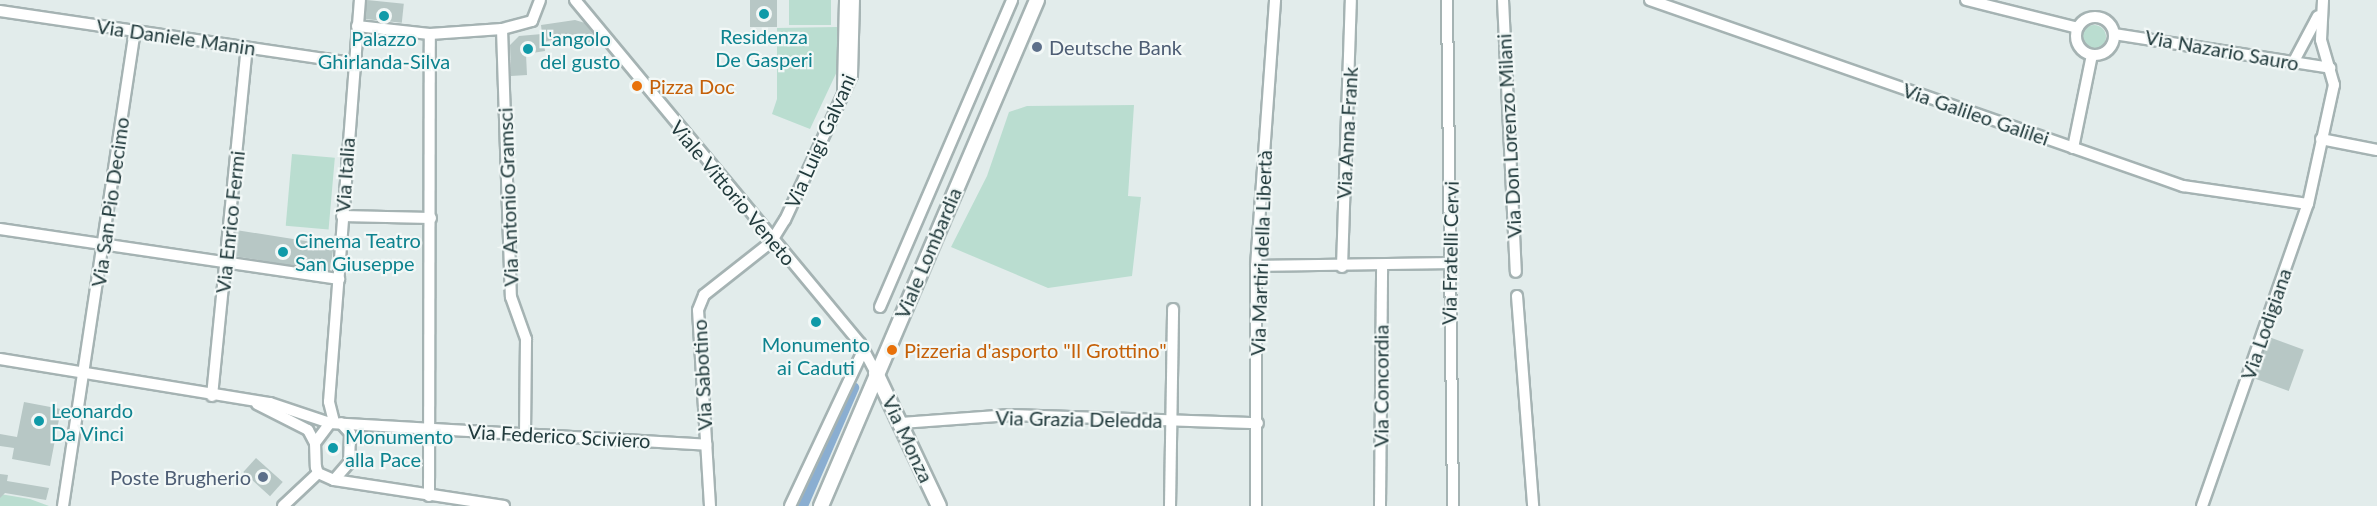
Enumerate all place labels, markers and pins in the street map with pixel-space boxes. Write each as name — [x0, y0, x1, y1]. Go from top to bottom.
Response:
marker: Residenza De Gasperi — [757, 7, 771, 21]
marker: Palazzo Ghirlanda-Silva — [377, 9, 391, 23]
place label: Residenza De Gasperi — [715, 24, 813, 71]
place label: Palazzo Ghirlanda-Silva — [318, 26, 450, 73]
place label: L'angolo del gusto — [540, 26, 620, 73]
place label: Deutsche Bank — [1049, 35, 1182, 59]
marker: Deutsche Bank — [1030, 40, 1044, 54]
marker: L'angolo del gusto — [521, 42, 535, 56]
place label: Pizza Doc — [649, 74, 735, 98]
marker: Pizza Doc — [630, 79, 644, 93]
place label: Cinema Teatro San Giuseppe — [295, 228, 422, 275]
marker: Cinema Teatro San Giuseppe — [276, 245, 290, 259]
marker: Monumento ai Caduti — [809, 315, 823, 329]
place label: Monumento ai Caduti — [762, 332, 870, 379]
place label: Pizzeria d'asporto "Il Grottino" — [904, 338, 1167, 362]
marker: Pizzeria d'asporto "Il Grottino" — [885, 343, 899, 357]
place label: Leonardo Da Vinci — [51, 398, 133, 445]
marker: Leonardo Da Vinci — [32, 414, 46, 428]
place label: Monumento alla Pace — [345, 424, 453, 471]
marker: Monumento alla Pace — [326, 441, 340, 455]
place label: Poste Brugherio — [110, 465, 251, 489]
marker: Poste Brugherio — [256, 470, 270, 484]

